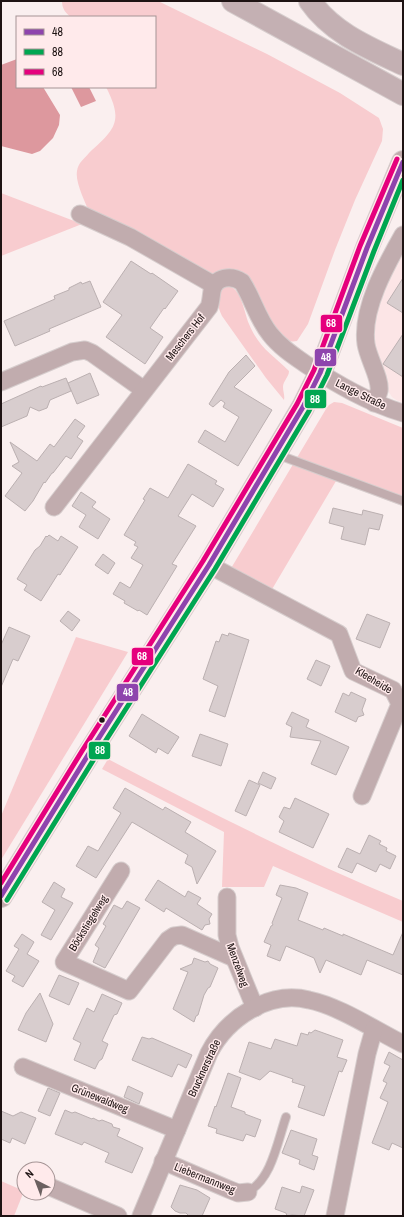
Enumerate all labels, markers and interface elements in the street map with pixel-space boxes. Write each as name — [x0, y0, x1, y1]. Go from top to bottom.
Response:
legend — [16, 16, 156, 88]
text: 48 — [52, 24, 63, 40]
text: 88 — [52, 44, 63, 60]
text: 68 — [52, 64, 63, 80]
street label: Meschers Hof — [162, 310, 208, 363]
line badge: 68 — [320, 314, 343, 333]
text: 68 — [326, 316, 336, 330]
line badge: 48 — [314, 348, 337, 367]
text: 48 — [321, 350, 331, 364]
street label: Lange Straße — [333, 376, 389, 412]
line badge: 88 — [304, 389, 327, 409]
text: 88 — [310, 392, 320, 406]
line badge: 68 — [131, 647, 154, 666]
text: 68 — [137, 649, 147, 663]
street label: Kleeheide — [353, 664, 395, 696]
line badge: 48 — [116, 683, 139, 702]
text: 48 — [123, 685, 133, 699]
unlabelled marker — [97, 715, 107, 725]
line badge: 88 — [88, 741, 111, 760]
text: 88 — [95, 743, 105, 757]
street label: Böckstiegelweg — [65, 892, 111, 954]
street label: Menzelweg — [224, 941, 252, 989]
street label: Brucknerstraße — [185, 1037, 223, 1099]
street label: Grünewaldweg — [69, 1080, 131, 1116]
street label: Liebermannweg — [172, 1159, 238, 1197]
north arrow — [16, 1161, 56, 1201]
text: N — [22, 1166, 36, 1181]

